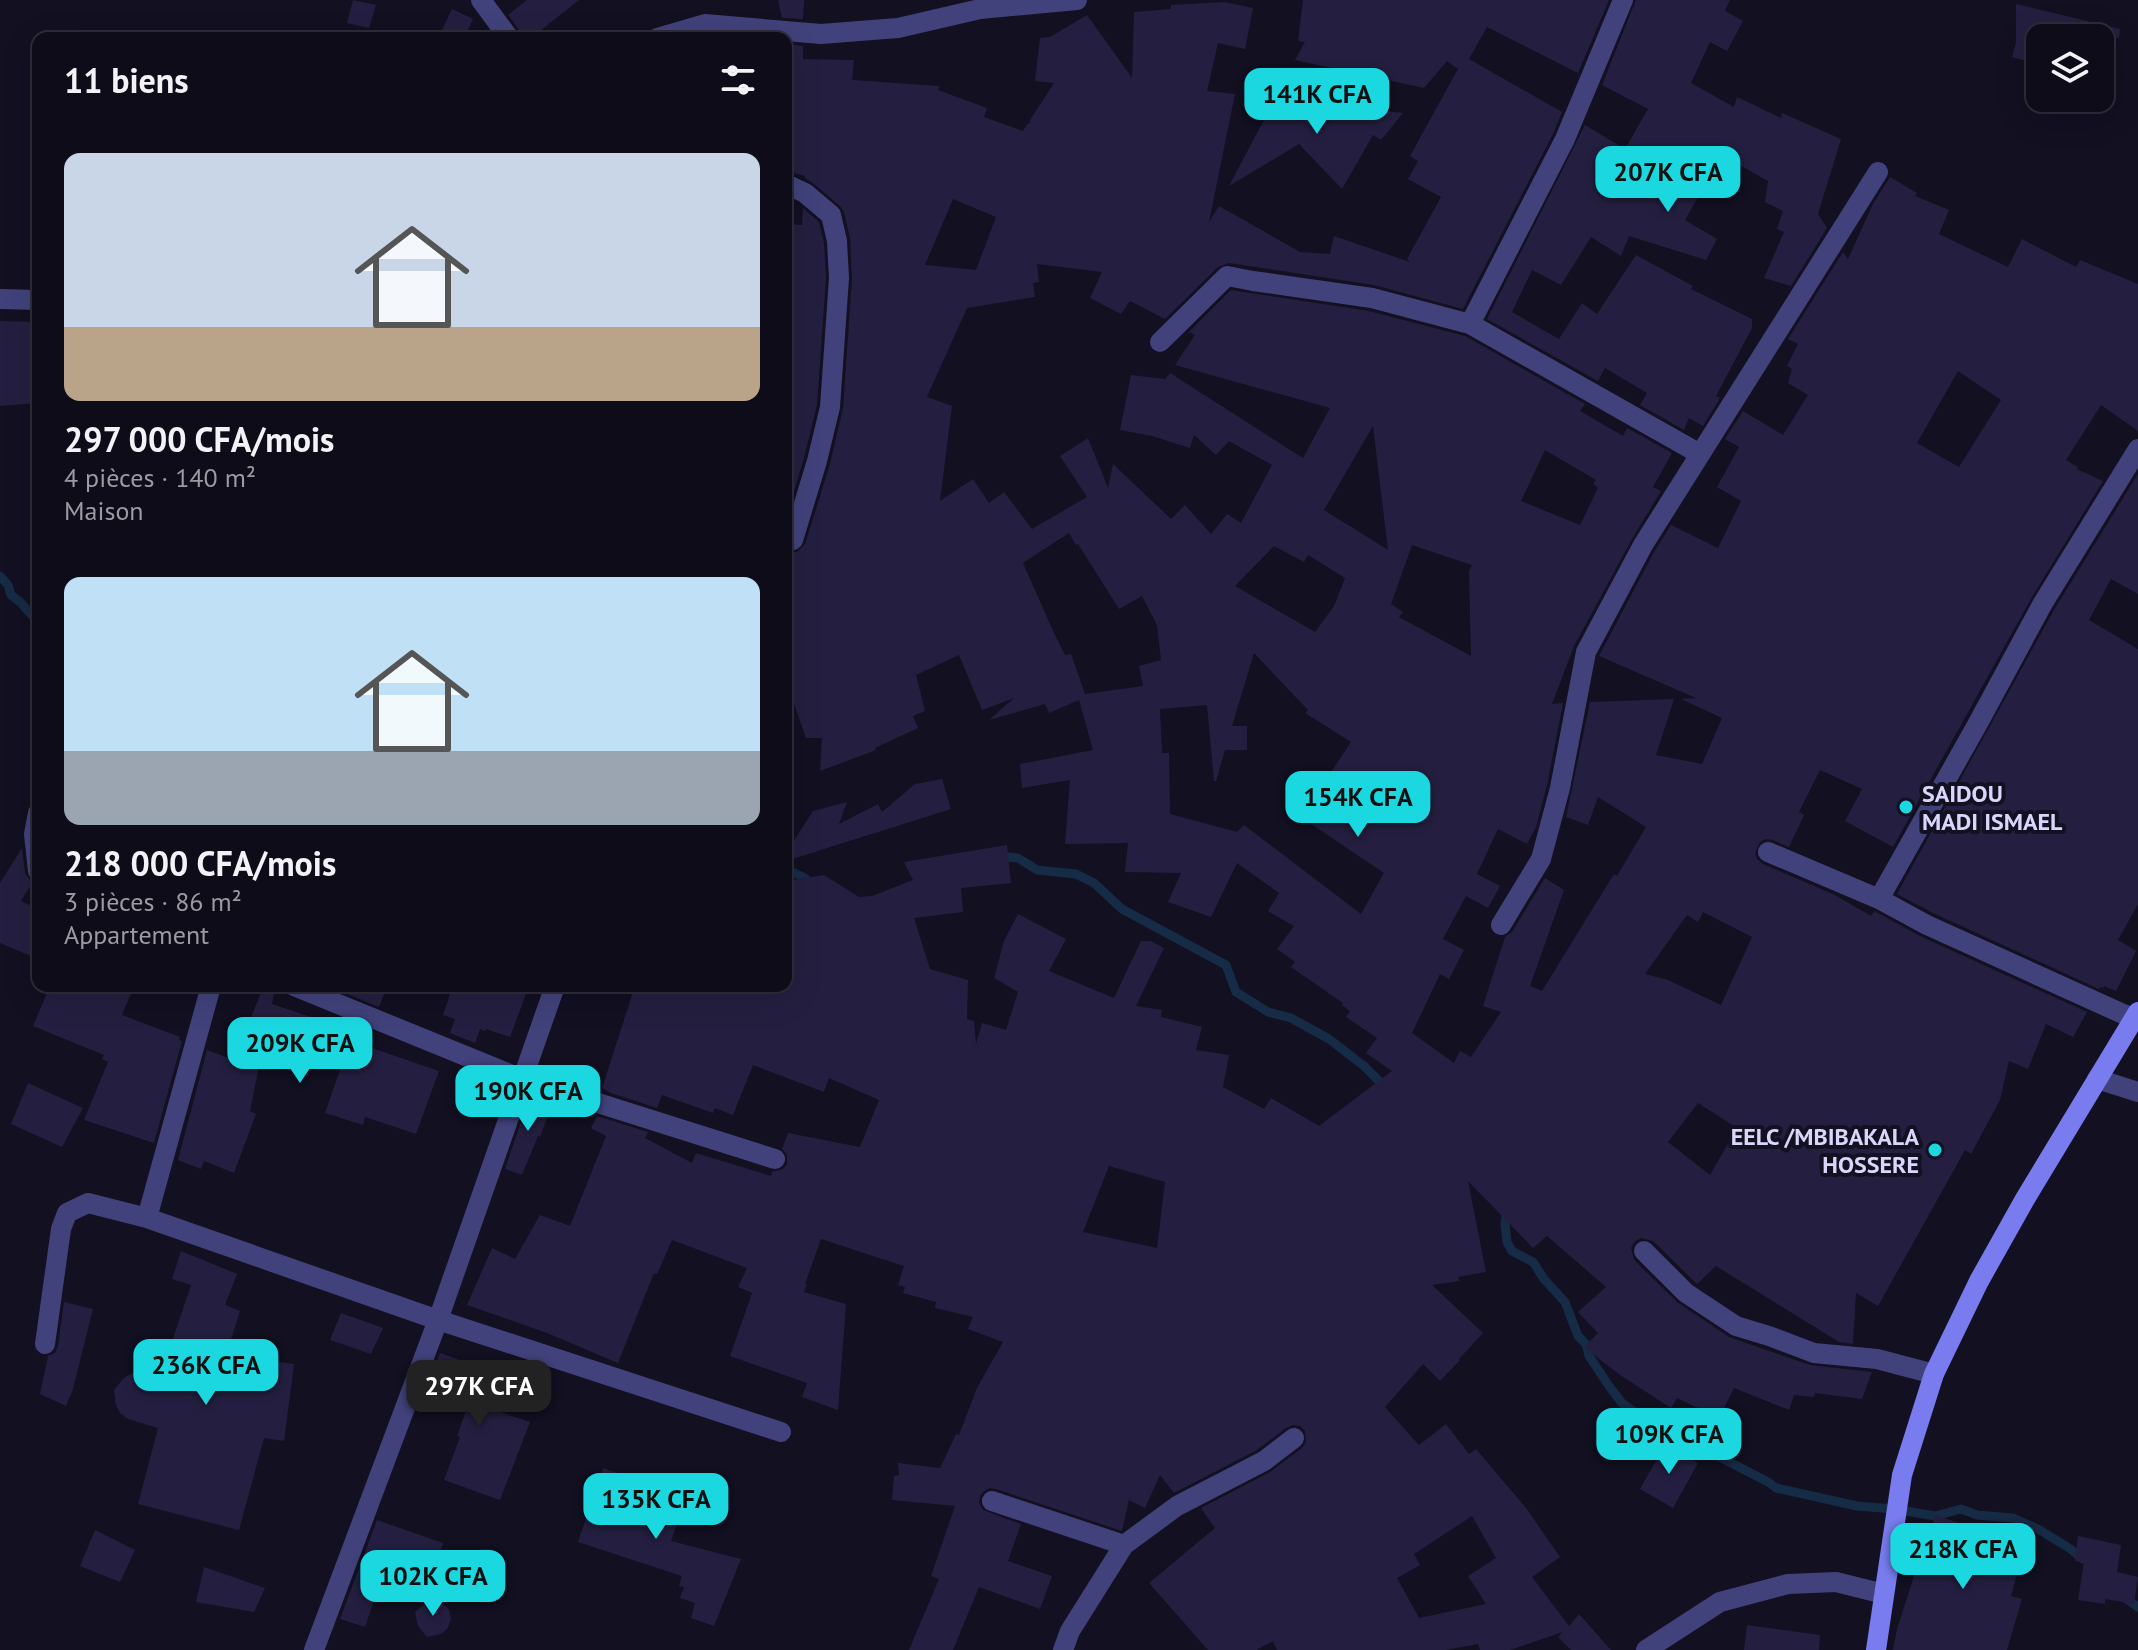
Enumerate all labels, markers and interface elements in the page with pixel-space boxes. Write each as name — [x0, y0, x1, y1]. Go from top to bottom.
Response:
map controls — [2026, 24, 2114, 112]
button: layers — [2026, 24, 2114, 112]
text: 11 biens — [64, 58, 189, 102]
icon: filters — [716, 58, 760, 102]
pin: 141K CFA — [1234, 68, 1400, 136]
text: 141K CFA — [1262, 77, 1372, 110]
pin: 207K CFA — [1585, 146, 1751, 214]
text: 207K CFA — [1613, 155, 1723, 188]
icon: home — [340, 205, 484, 349]
text: 297 000 CFA/mois — [64, 417, 334, 461]
text: 4 pièces · 140 m² — [64, 461, 256, 494]
text: Maison — [64, 494, 144, 527]
icon: home — [340, 629, 484, 773]
pin: 154K CFA — [1275, 771, 1441, 839]
place label: SAIDOU MADI ISMAEL — [1922, 778, 2063, 837]
text: 154K CFA — [1303, 780, 1413, 813]
marker: SAIDOU MADI ISMAEL — [1897, 798, 1915, 816]
text: 218 000 CFA/mois — [64, 841, 336, 885]
text: 3 pièces · 86 m² — [64, 885, 242, 918]
text: Appartement — [64, 918, 209, 951]
pin: 209K CFA — [217, 1017, 383, 1085]
text: 209K CFA — [245, 1026, 355, 1059]
pin: 190K CFA — [445, 1065, 611, 1133]
text: 190K CFA — [473, 1074, 583, 1107]
place label: EELC /MBIBAKALA HOSSERE — [1731, 1121, 1919, 1180]
marker: EELC /MBIBAKALA HOSSERE — [1926, 1141, 1944, 1159]
pin: 236K CFA — [123, 1339, 289, 1407]
text: 236K CFA — [151, 1348, 261, 1381]
pin: 297K CFA — [396, 1360, 562, 1428]
text: 297K CFA — [424, 1369, 534, 1402]
pin: 109K CFA — [1586, 1408, 1752, 1476]
text: 109K CFA — [1614, 1417, 1724, 1450]
pin: 135K CFA — [573, 1473, 739, 1541]
text: 135K CFA — [601, 1482, 711, 1515]
pin: 218K CFA — [1880, 1523, 2046, 1591]
text: 218K CFA — [1908, 1532, 2018, 1565]
pin: 102K CFA — [350, 1550, 516, 1618]
text: 102K CFA — [378, 1559, 488, 1592]

